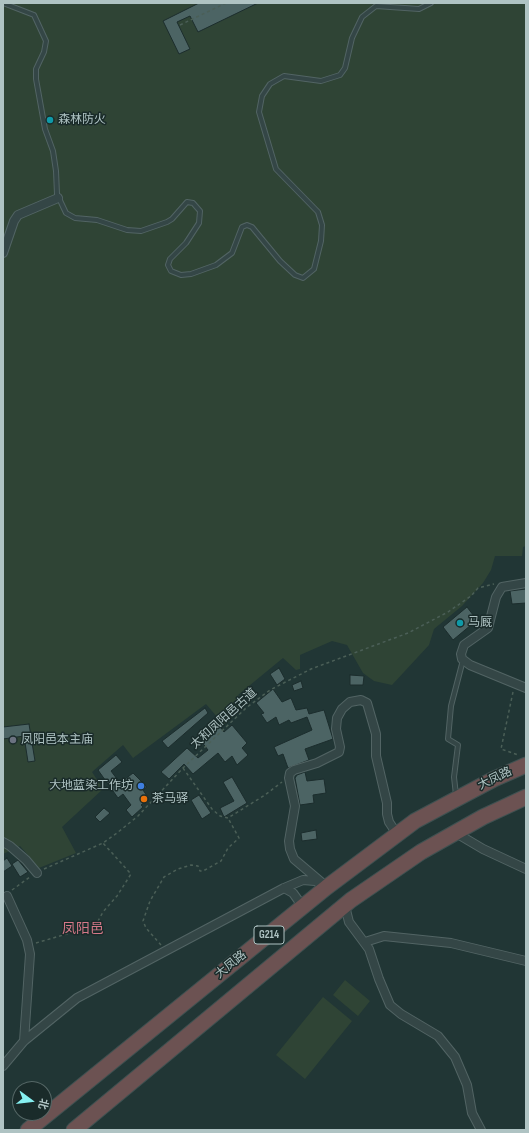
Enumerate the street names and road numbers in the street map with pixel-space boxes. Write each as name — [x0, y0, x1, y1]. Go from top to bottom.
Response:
street label: 太和凤阳邑古道 — [188, 686, 260, 752]
street label: 大凤路 — [476, 765, 514, 793]
road number: G214 — [254, 926, 284, 944]
street label: 大凤路 — [212, 948, 250, 982]

